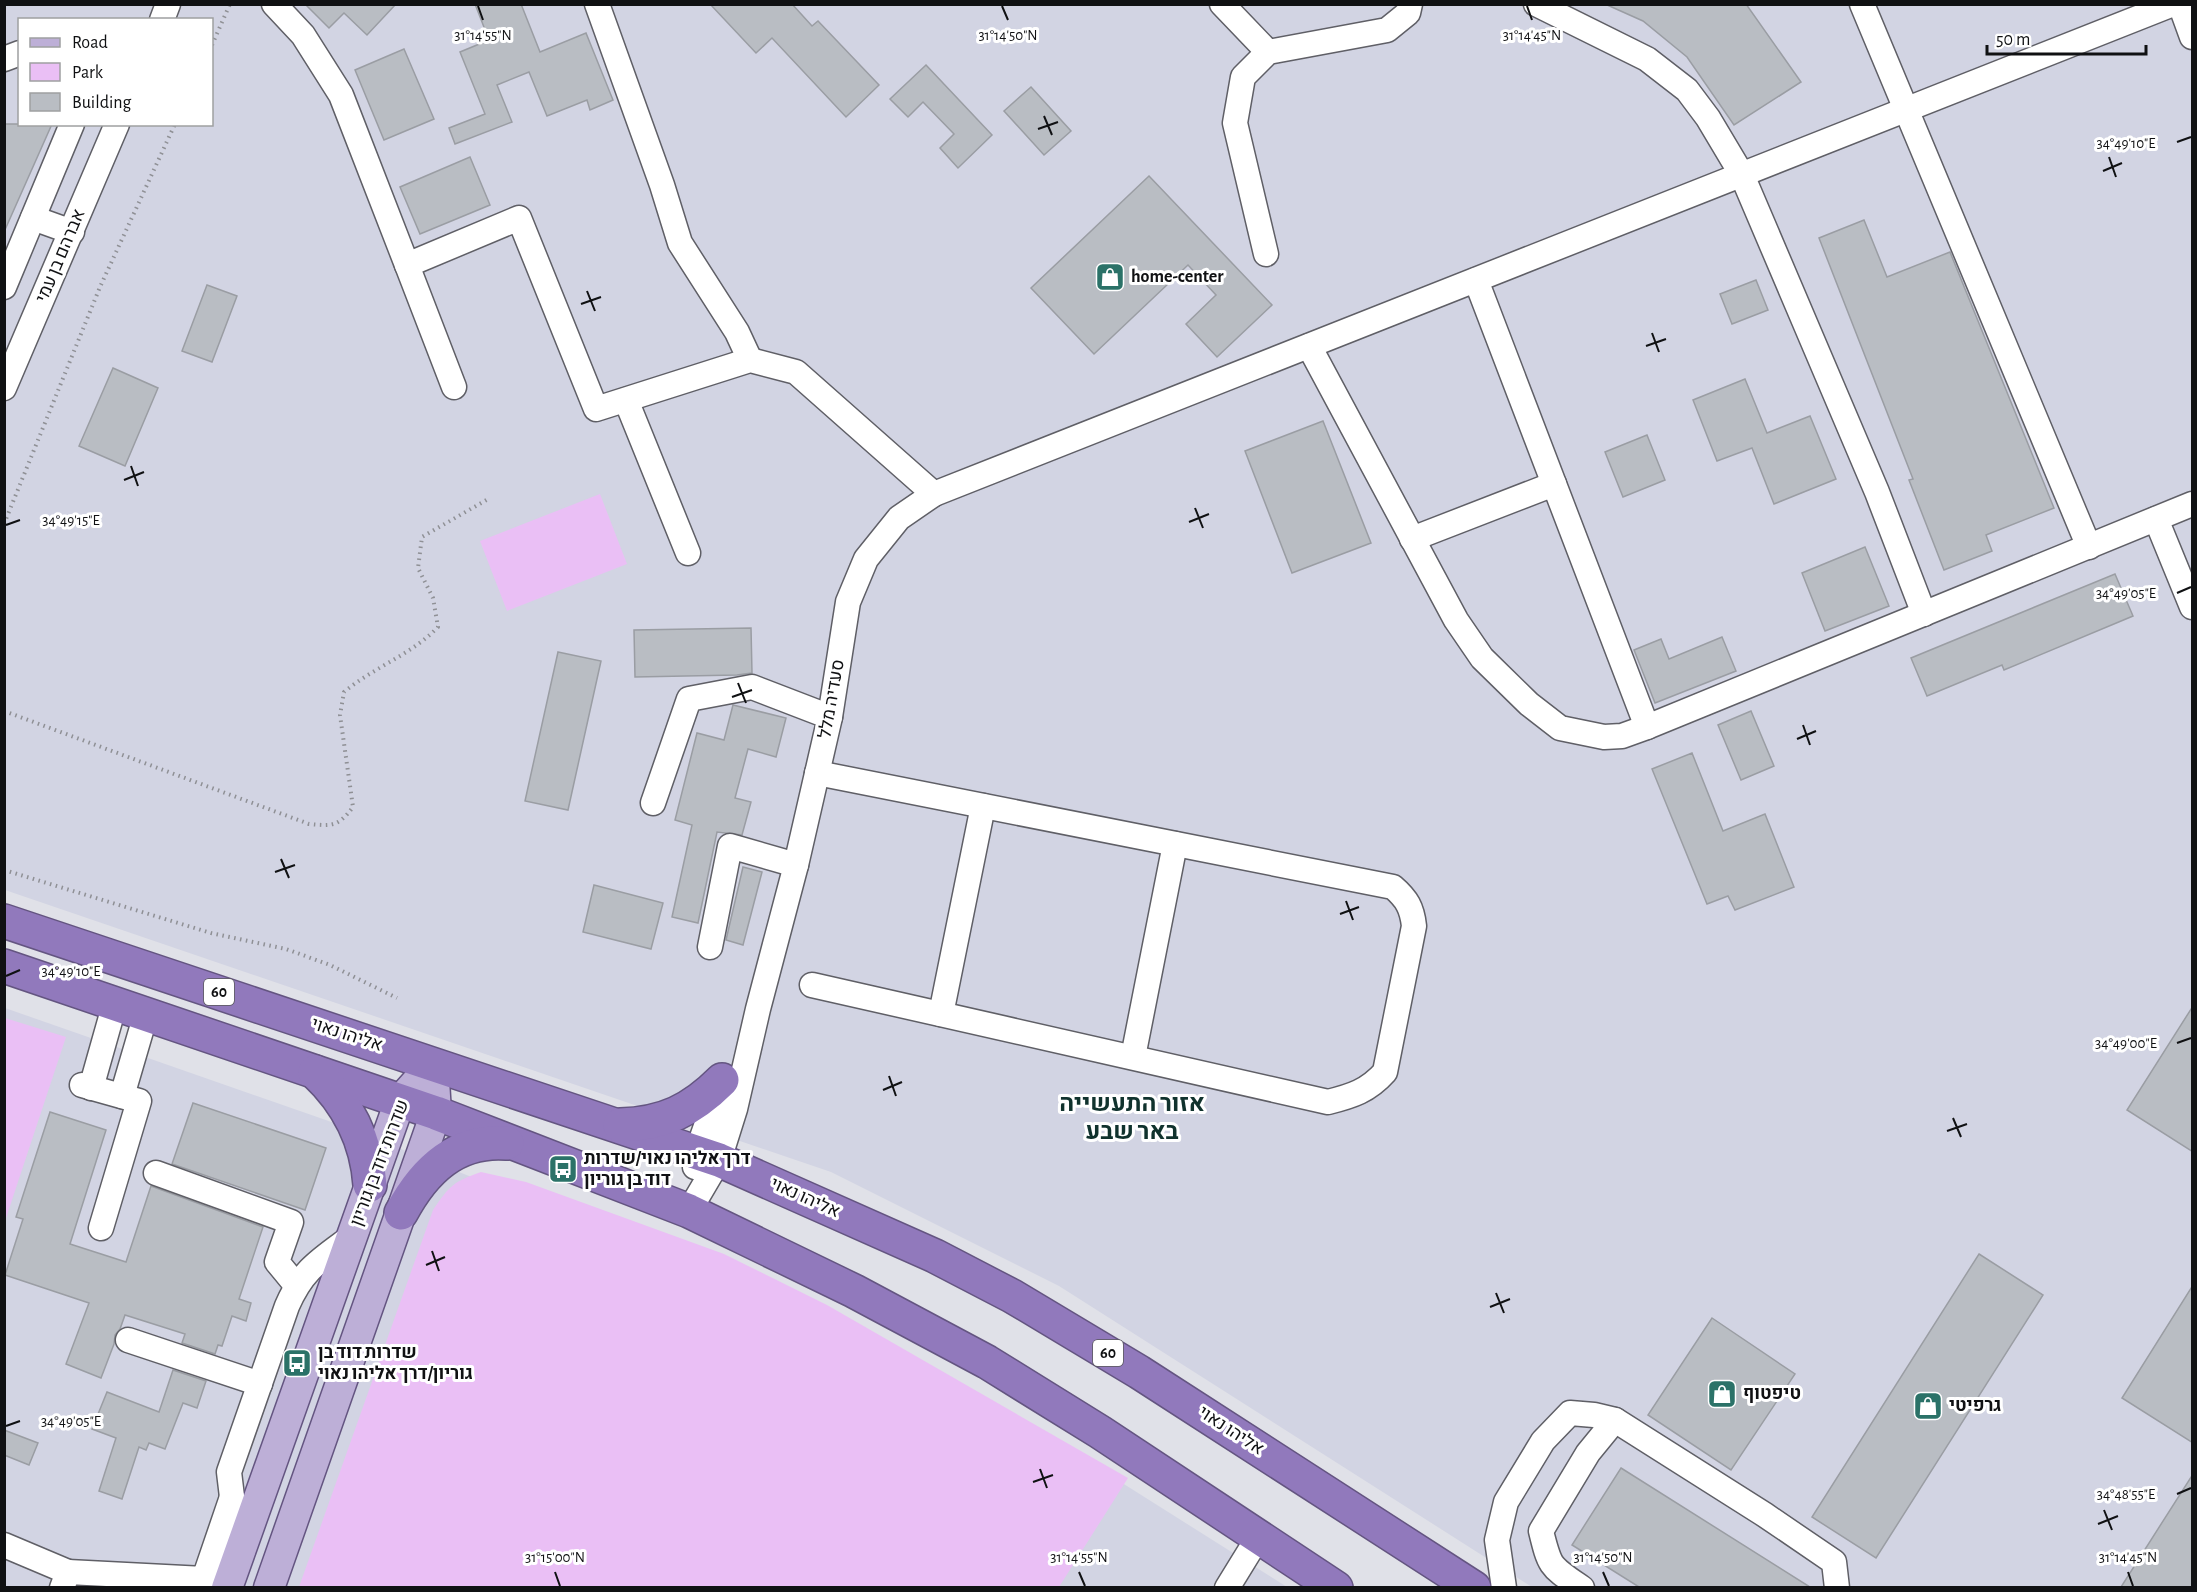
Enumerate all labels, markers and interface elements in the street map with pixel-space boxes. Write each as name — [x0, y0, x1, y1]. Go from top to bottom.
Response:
legend — [18, 18, 213, 126]
scale bar — [1987, 18, 2146, 56]
text: 31°14'55"N — [454, 28, 512, 43]
text: 31°14'50"N — [978, 28, 1038, 43]
text: 31°14'45"N — [1503, 28, 1561, 43]
text: 50 m — [1996, 31, 2030, 49]
text: Road — [72, 34, 108, 52]
text: Park — [72, 64, 104, 82]
text: Building — [72, 94, 132, 112]
text: 34°49'10"E — [2096, 136, 2156, 151]
street label: אברהם בן עמי — [33, 207, 89, 305]
shop icon: home-center — [1094, 261, 1126, 293]
place label: home-center — [1131, 268, 1224, 286]
text: 34°49'15"E — [42, 513, 100, 528]
text: 34°49'05"E — [2096, 586, 2156, 601]
street label: סעדיה מלל — [816, 658, 848, 740]
text: 34°49'10"E — [41, 964, 101, 979]
road number: 60 — [204, 979, 234, 1005]
street label: אליהו נאוי — [309, 1015, 385, 1055]
text: 34°49'00"E — [2095, 1036, 2157, 1051]
district label: אזור התעשייה באר שבע — [1059, 1092, 1205, 1144]
street label: שדרות דוד בן גוריון — [348, 1097, 412, 1229]
place label: דרך אליהו נאוי/שדרות דוד בן גוריון — [584, 1150, 751, 1189]
bus stop icon: דרך אליהו נאוי/שדרות דוד בן גוריון — [547, 1153, 579, 1185]
street label: אליהו נאוי — [768, 1175, 842, 1221]
road number: 60 — [1093, 1340, 1123, 1366]
place label: שדרות דוד בן גוריון/דרך אליהו נאוי — [318, 1344, 473, 1383]
bus stop icon: שדרות דוד בן גוריון/דרך אליהו נאוי — [281, 1347, 313, 1379]
shop icon: טיפטוף — [1706, 1378, 1738, 1410]
place label: טיפטוף — [1743, 1385, 1801, 1403]
shop icon: גרפיטי — [1912, 1390, 1944, 1422]
place label: גרפיטי — [1949, 1397, 2001, 1415]
street label: אליהו נאוי — [1195, 1403, 1267, 1459]
text: 34°49'05"E — [41, 1414, 101, 1429]
text: 34°48'55"E — [2097, 1487, 2155, 1502]
text: 31°15'00"N — [525, 1550, 585, 1565]
text: 31°14'55"N — [1050, 1550, 1108, 1565]
text: 31°14'50"N — [1573, 1550, 1633, 1565]
text: 31°14'45"N — [2099, 1550, 2157, 1565]

